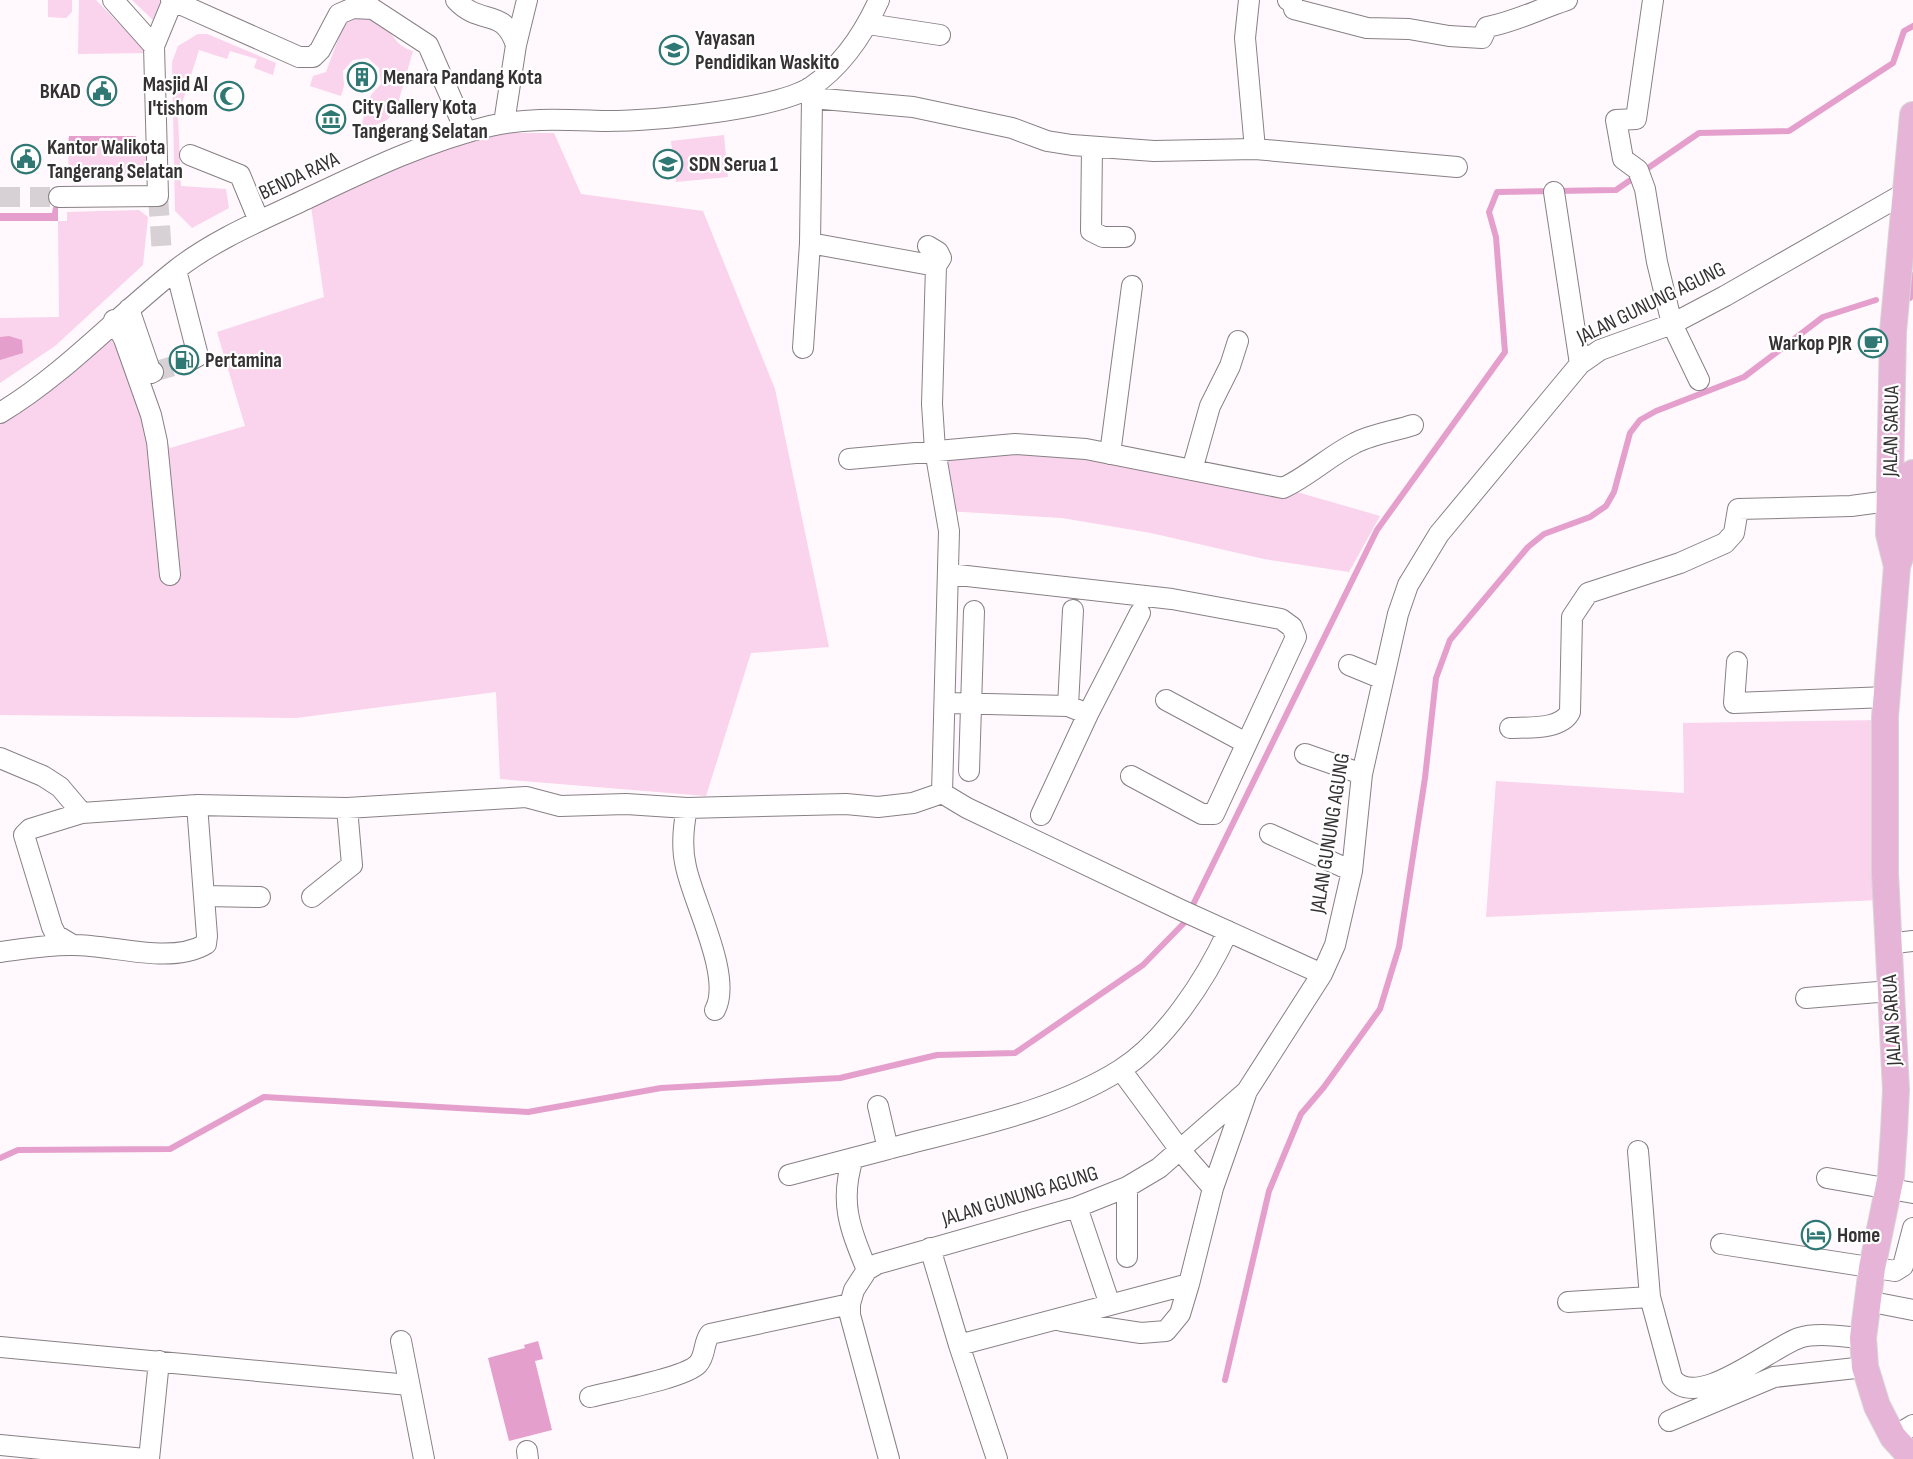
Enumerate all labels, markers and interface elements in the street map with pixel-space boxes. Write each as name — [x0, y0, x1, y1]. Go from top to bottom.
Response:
place label: Yayasan Pendidikan Waskito — [695, 26, 839, 75]
school or university icon: Yayasan Pendidikan Waskito — [658, 34, 690, 66]
building icon: Menara Pandang Kota — [346, 61, 378, 93]
place label: Menara Pandang Kota — [383, 65, 542, 90]
place label: Masjid Al I'tishom — [143, 72, 208, 121]
public building icon: BKAD — [86, 75, 118, 107]
place label: BKAD — [40, 79, 81, 104]
mosque icon: Masjid Al I'tishom — [213, 80, 245, 112]
place label: City Gallery Kota Tangerang Selatan — [352, 95, 488, 144]
museum icon: City Gallery Kota Tangerang Selatan — [315, 103, 347, 135]
place label: Kantor Walikota Tangerang Selatan — [47, 135, 183, 184]
public building icon: Kantor Walikota Tangerang Selatan — [10, 143, 42, 175]
street label: BENDA RAYA — [255, 146, 344, 205]
school or university icon: SDN Serua 1 — [652, 148, 684, 180]
place label: SDN Serua 1 — [689, 152, 778, 177]
street label: JALAN GUNUNG AGUNG — [1572, 256, 1729, 350]
cafe icon: Warkop PJR — [1857, 327, 1889, 359]
place label: Warkop PJR — [1769, 331, 1852, 356]
fuel station icon: Pertamina — [168, 344, 200, 376]
place label: Pertamina — [205, 348, 282, 373]
street label: JALAN SARUA — [1878, 384, 1904, 478]
street label: JALAN GUNUNG AGUNG — [1305, 751, 1355, 916]
street label: JALAN SARUA — [1877, 973, 1907, 1067]
street label: JALAN GUNUNG AGUNG — [938, 1160, 1101, 1232]
hotel icon: Home — [1800, 1219, 1832, 1251]
place label: Home — [1837, 1223, 1880, 1248]

